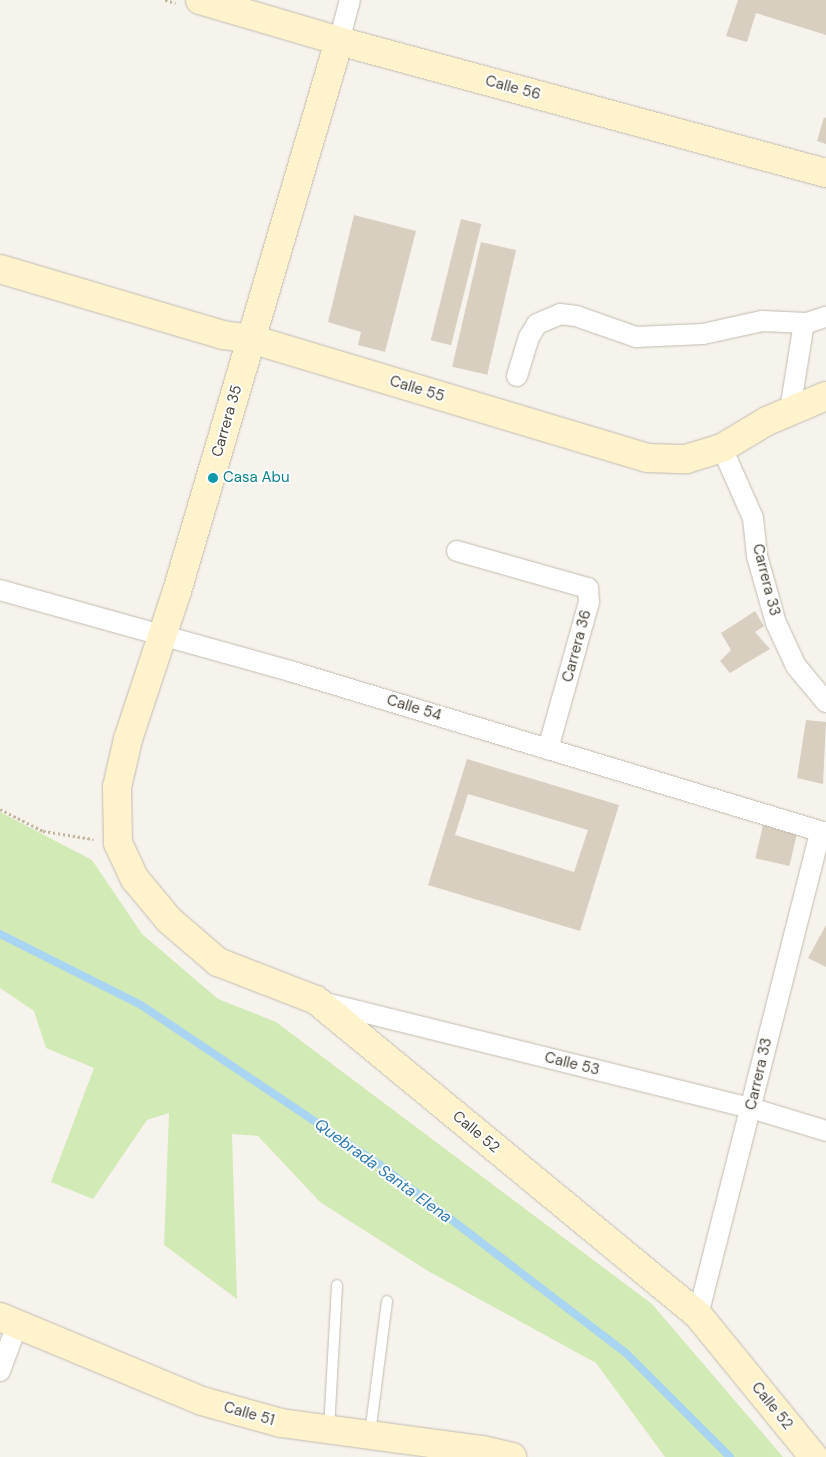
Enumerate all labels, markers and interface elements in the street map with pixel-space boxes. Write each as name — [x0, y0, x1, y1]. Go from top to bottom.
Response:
street label: Calle 56 — [483, 72, 543, 104]
street label: Calle 55 — [387, 372, 447, 406]
street label: Carrera 35 — [208, 383, 246, 459]
place label: Casa Abu — [223, 469, 290, 487]
marker: Casa Abu — [207, 472, 219, 484]
street label: Carrera 33 — [748, 542, 784, 618]
street label: Carrera 36 — [559, 608, 595, 684]
street label: Calle 54 — [384, 691, 444, 725]
street label: Carrera 33 — [742, 1036, 776, 1112]
street label: Calle 53 — [543, 1048, 601, 1080]
street label: Calle 52 — [449, 1107, 503, 1157]
water label: Quebrada Santa Elena — [311, 1115, 455, 1227]
street label: Calle 52 — [747, 1379, 797, 1433]
street label: Calle 51 — [222, 1398, 276, 1430]

